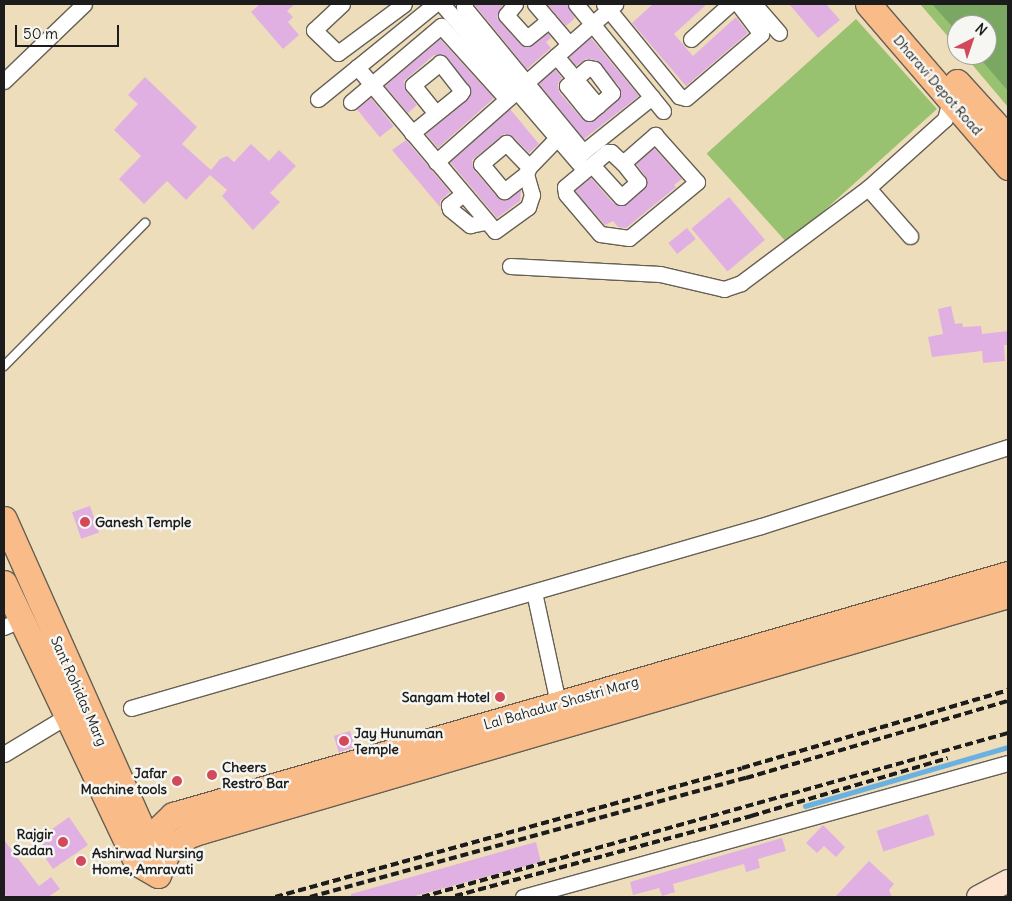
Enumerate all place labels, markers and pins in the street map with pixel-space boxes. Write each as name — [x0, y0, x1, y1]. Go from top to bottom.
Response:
place label: Ganesh Temple — [95, 514, 191, 530]
marker: Ganesh Temple — [79, 516, 91, 528]
place label: Sangam Hotel — [402, 689, 490, 705]
marker: Sangam Hotel — [494, 691, 506, 703]
place label: Jay Hunuman Temple — [354, 725, 443, 758]
marker: Jay Hunuman Temple — [338, 735, 350, 747]
place label: Cheers Restro Bar — [222, 759, 289, 792]
place label: Jafar Machine tools — [81, 765, 167, 798]
marker: Cheers Restro Bar — [206, 769, 218, 781]
marker: Jafar Machine tools — [171, 775, 183, 787]
place label: Rajgir Sadan — [13, 826, 53, 859]
marker: Rajgir Sadan — [57, 836, 69, 848]
place label: Ashirwad Nursing Home, Amravati — [92, 845, 204, 878]
marker: Ashirwad Nursing Home, Amravati — [74, 854, 88, 868]

